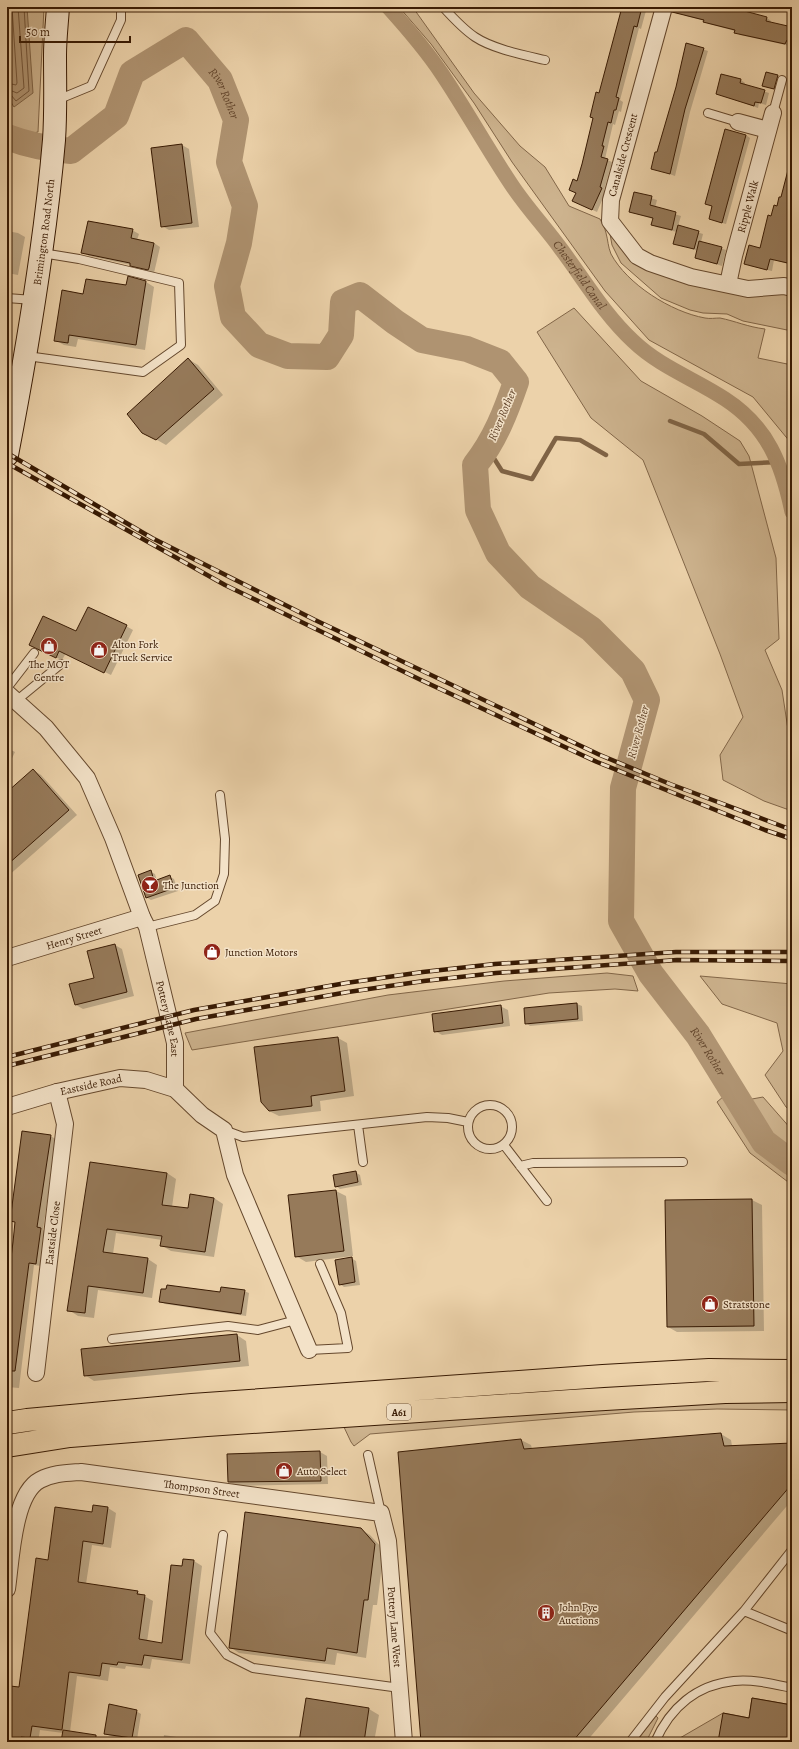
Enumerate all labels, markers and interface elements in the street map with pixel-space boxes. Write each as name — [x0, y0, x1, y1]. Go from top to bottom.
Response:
scale bar — [20, 18, 130, 44]
text: 50 m — [26, 24, 50, 40]
water label: River Rother — [205, 64, 243, 122]
street label: Canalside Crescent — [605, 111, 641, 198]
street label: Brimington Road North — [29, 178, 58, 286]
street label: Ripple Walk — [733, 178, 762, 234]
water label: Chesterfield Canal — [549, 237, 610, 313]
water label: River Rother — [484, 386, 520, 443]
shop icon: The MOT Centre — [39, 636, 59, 656]
place label: Alton Fork Truck Service — [111, 637, 173, 665]
shop icon: Alton Fork Truck Service — [89, 640, 109, 660]
place label: The MOT Centre — [29, 657, 69, 685]
water label: River Rother — [623, 703, 653, 760]
bar icon: The Junction — [140, 875, 160, 895]
place label: The Junction — [163, 878, 219, 893]
street label: Henry Street — [44, 922, 104, 953]
shop icon: Junction Motors — [202, 942, 222, 962]
place label: Junction Motors — [225, 945, 298, 960]
street label: Pottery Lane East — [153, 979, 183, 1057]
water label: River Rother — [687, 1023, 730, 1079]
street label: Eastside Road — [59, 1070, 123, 1099]
street label: Eastside Close — [41, 1200, 64, 1266]
shop icon: Stratstone — [700, 1294, 720, 1314]
place label: Stratstone — [723, 1297, 770, 1312]
road number: A61 — [387, 1404, 411, 1420]
shop icon: Auto Select — [274, 1461, 294, 1481]
place label: Auto Select — [296, 1464, 347, 1479]
street label: Thompson Street — [163, 1476, 241, 1501]
street label: Pottery Lane West — [384, 1586, 406, 1668]
place label: John Pye Auctions — [558, 1600, 598, 1628]
building icon: John Pye Auctions — [536, 1603, 556, 1623]

